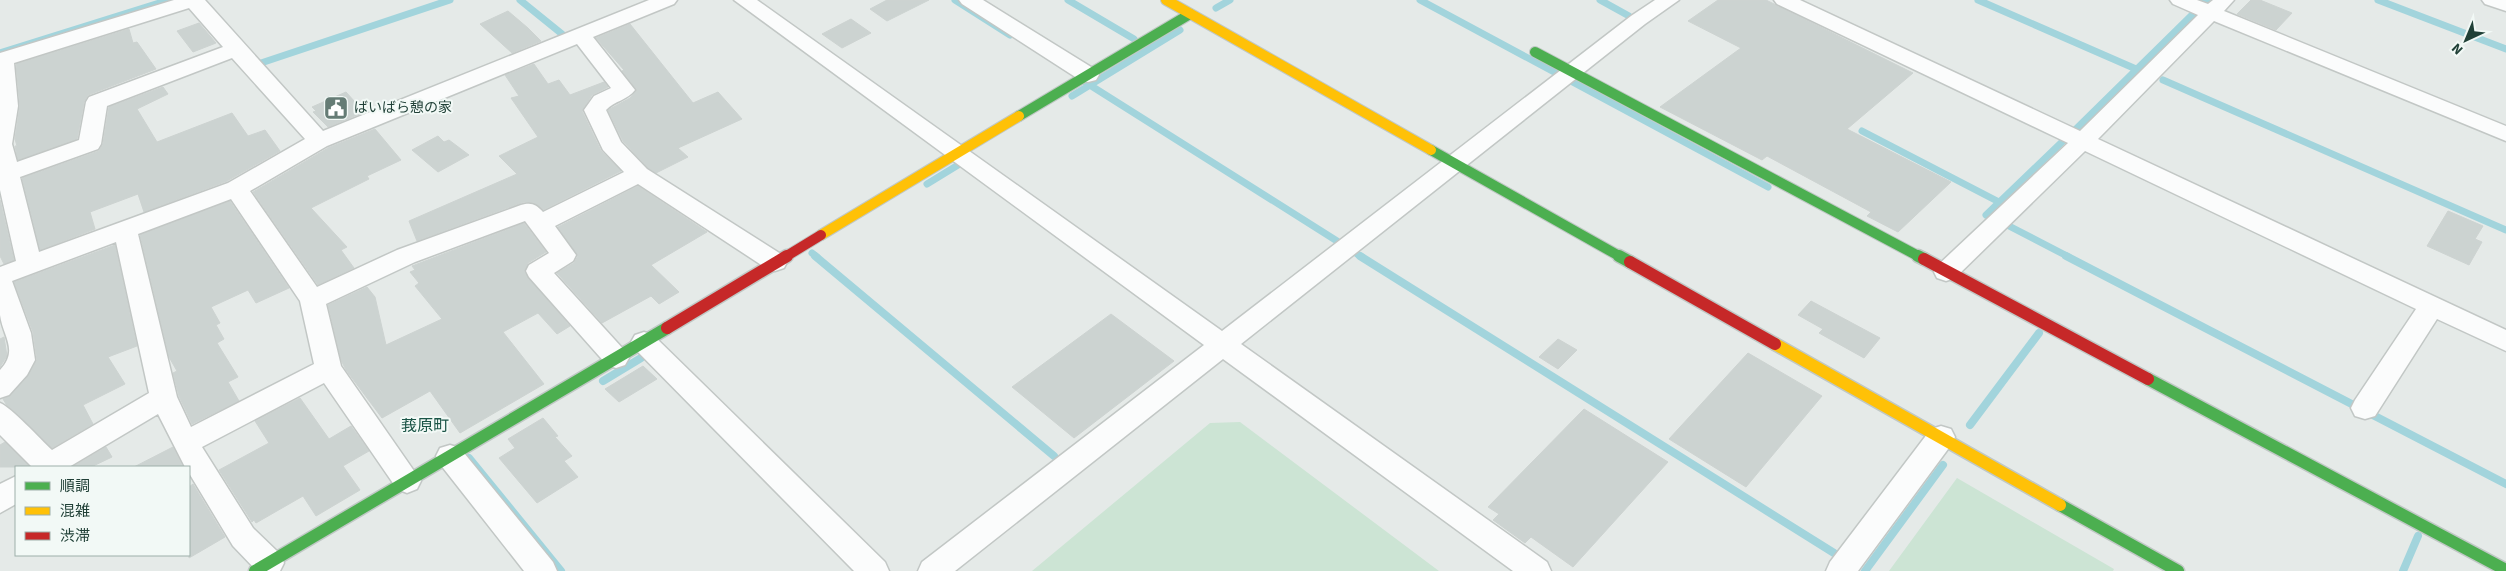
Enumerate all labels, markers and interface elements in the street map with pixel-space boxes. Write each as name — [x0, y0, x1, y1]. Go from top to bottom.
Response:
north arrow — [2441, 15, 2491, 65]
text: N — [2447, 38, 2468, 59]
public building icon: ばいばら憩の家 — [323, 95, 349, 121]
place label: ばいばら憩の家 — [354, 98, 452, 118]
district label: 莪原町 — [401, 415, 449, 437]
legend — [15, 466, 190, 556]
text: 順調 — [60, 476, 90, 497]
text: 混雑 — [60, 501, 90, 522]
text: 渋滞 — [60, 526, 90, 547]

